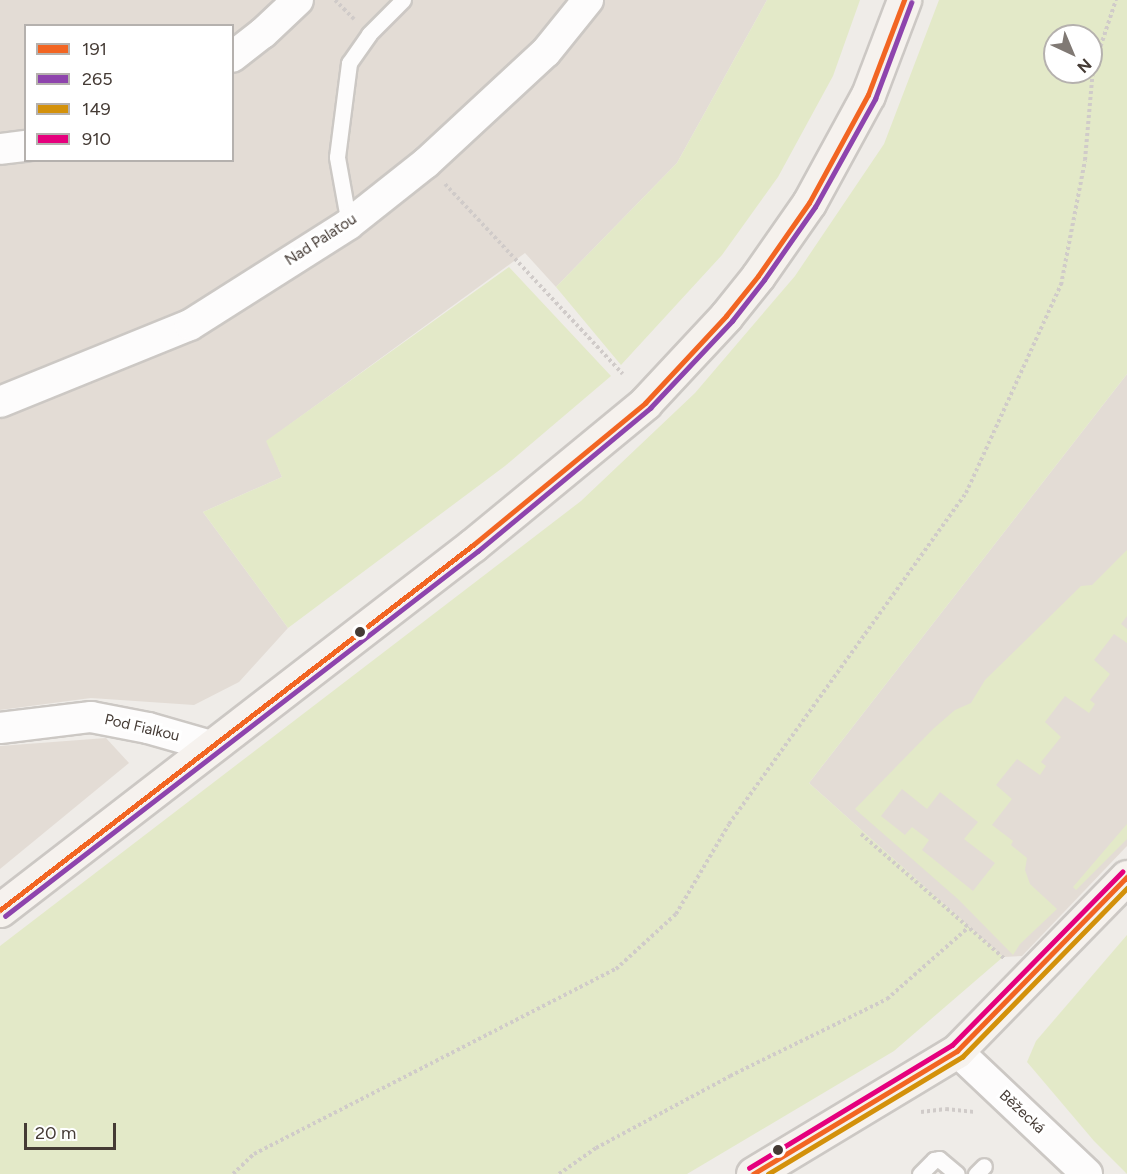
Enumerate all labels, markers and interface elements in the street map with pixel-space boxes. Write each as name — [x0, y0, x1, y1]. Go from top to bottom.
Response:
legend — [24, 24, 234, 162]
north arrow — [1043, 24, 1103, 84]
text: 191 — [82, 38, 107, 60]
text: N — [1073, 55, 1096, 77]
text: 265 — [82, 68, 113, 90]
text: 149 — [82, 98, 111, 120]
text: 910 — [82, 128, 111, 150]
street label: Nad Palatou — [282, 210, 360, 270]
unlabelled marker — [354, 626, 366, 638]
street label: Pod Fialkou — [103, 711, 181, 745]
street label: Běžecká — [995, 1086, 1049, 1138]
scale bar — [27, 1111, 118, 1149]
text: 20 m — [35, 1122, 76, 1144]
unlabelled marker — [772, 1144, 784, 1156]

